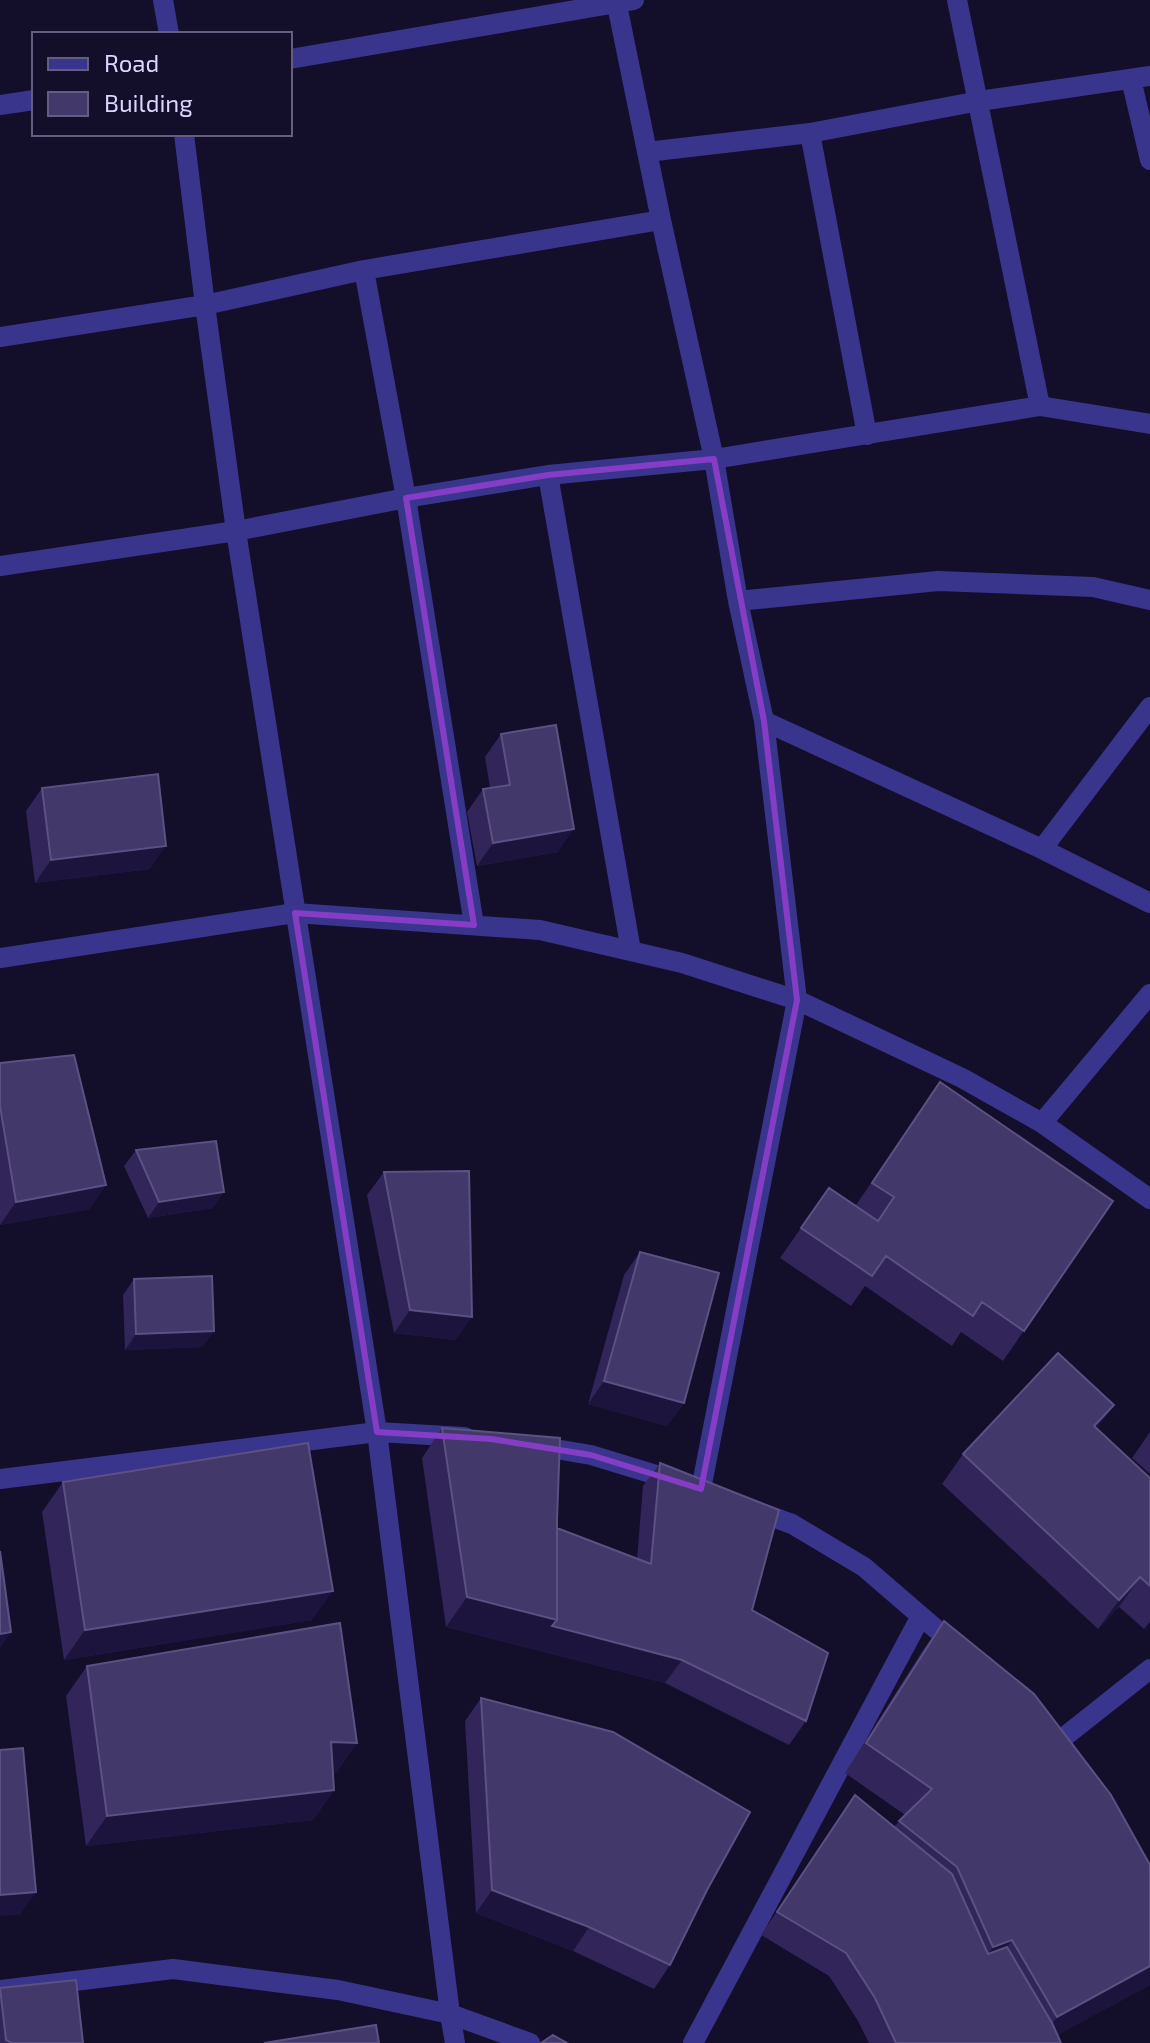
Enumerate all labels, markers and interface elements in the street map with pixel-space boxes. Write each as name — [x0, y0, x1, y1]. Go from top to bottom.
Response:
legend — [32, 32, 292, 136]
text: Road — [104, 48, 159, 77]
text: Building — [104, 88, 193, 117]

